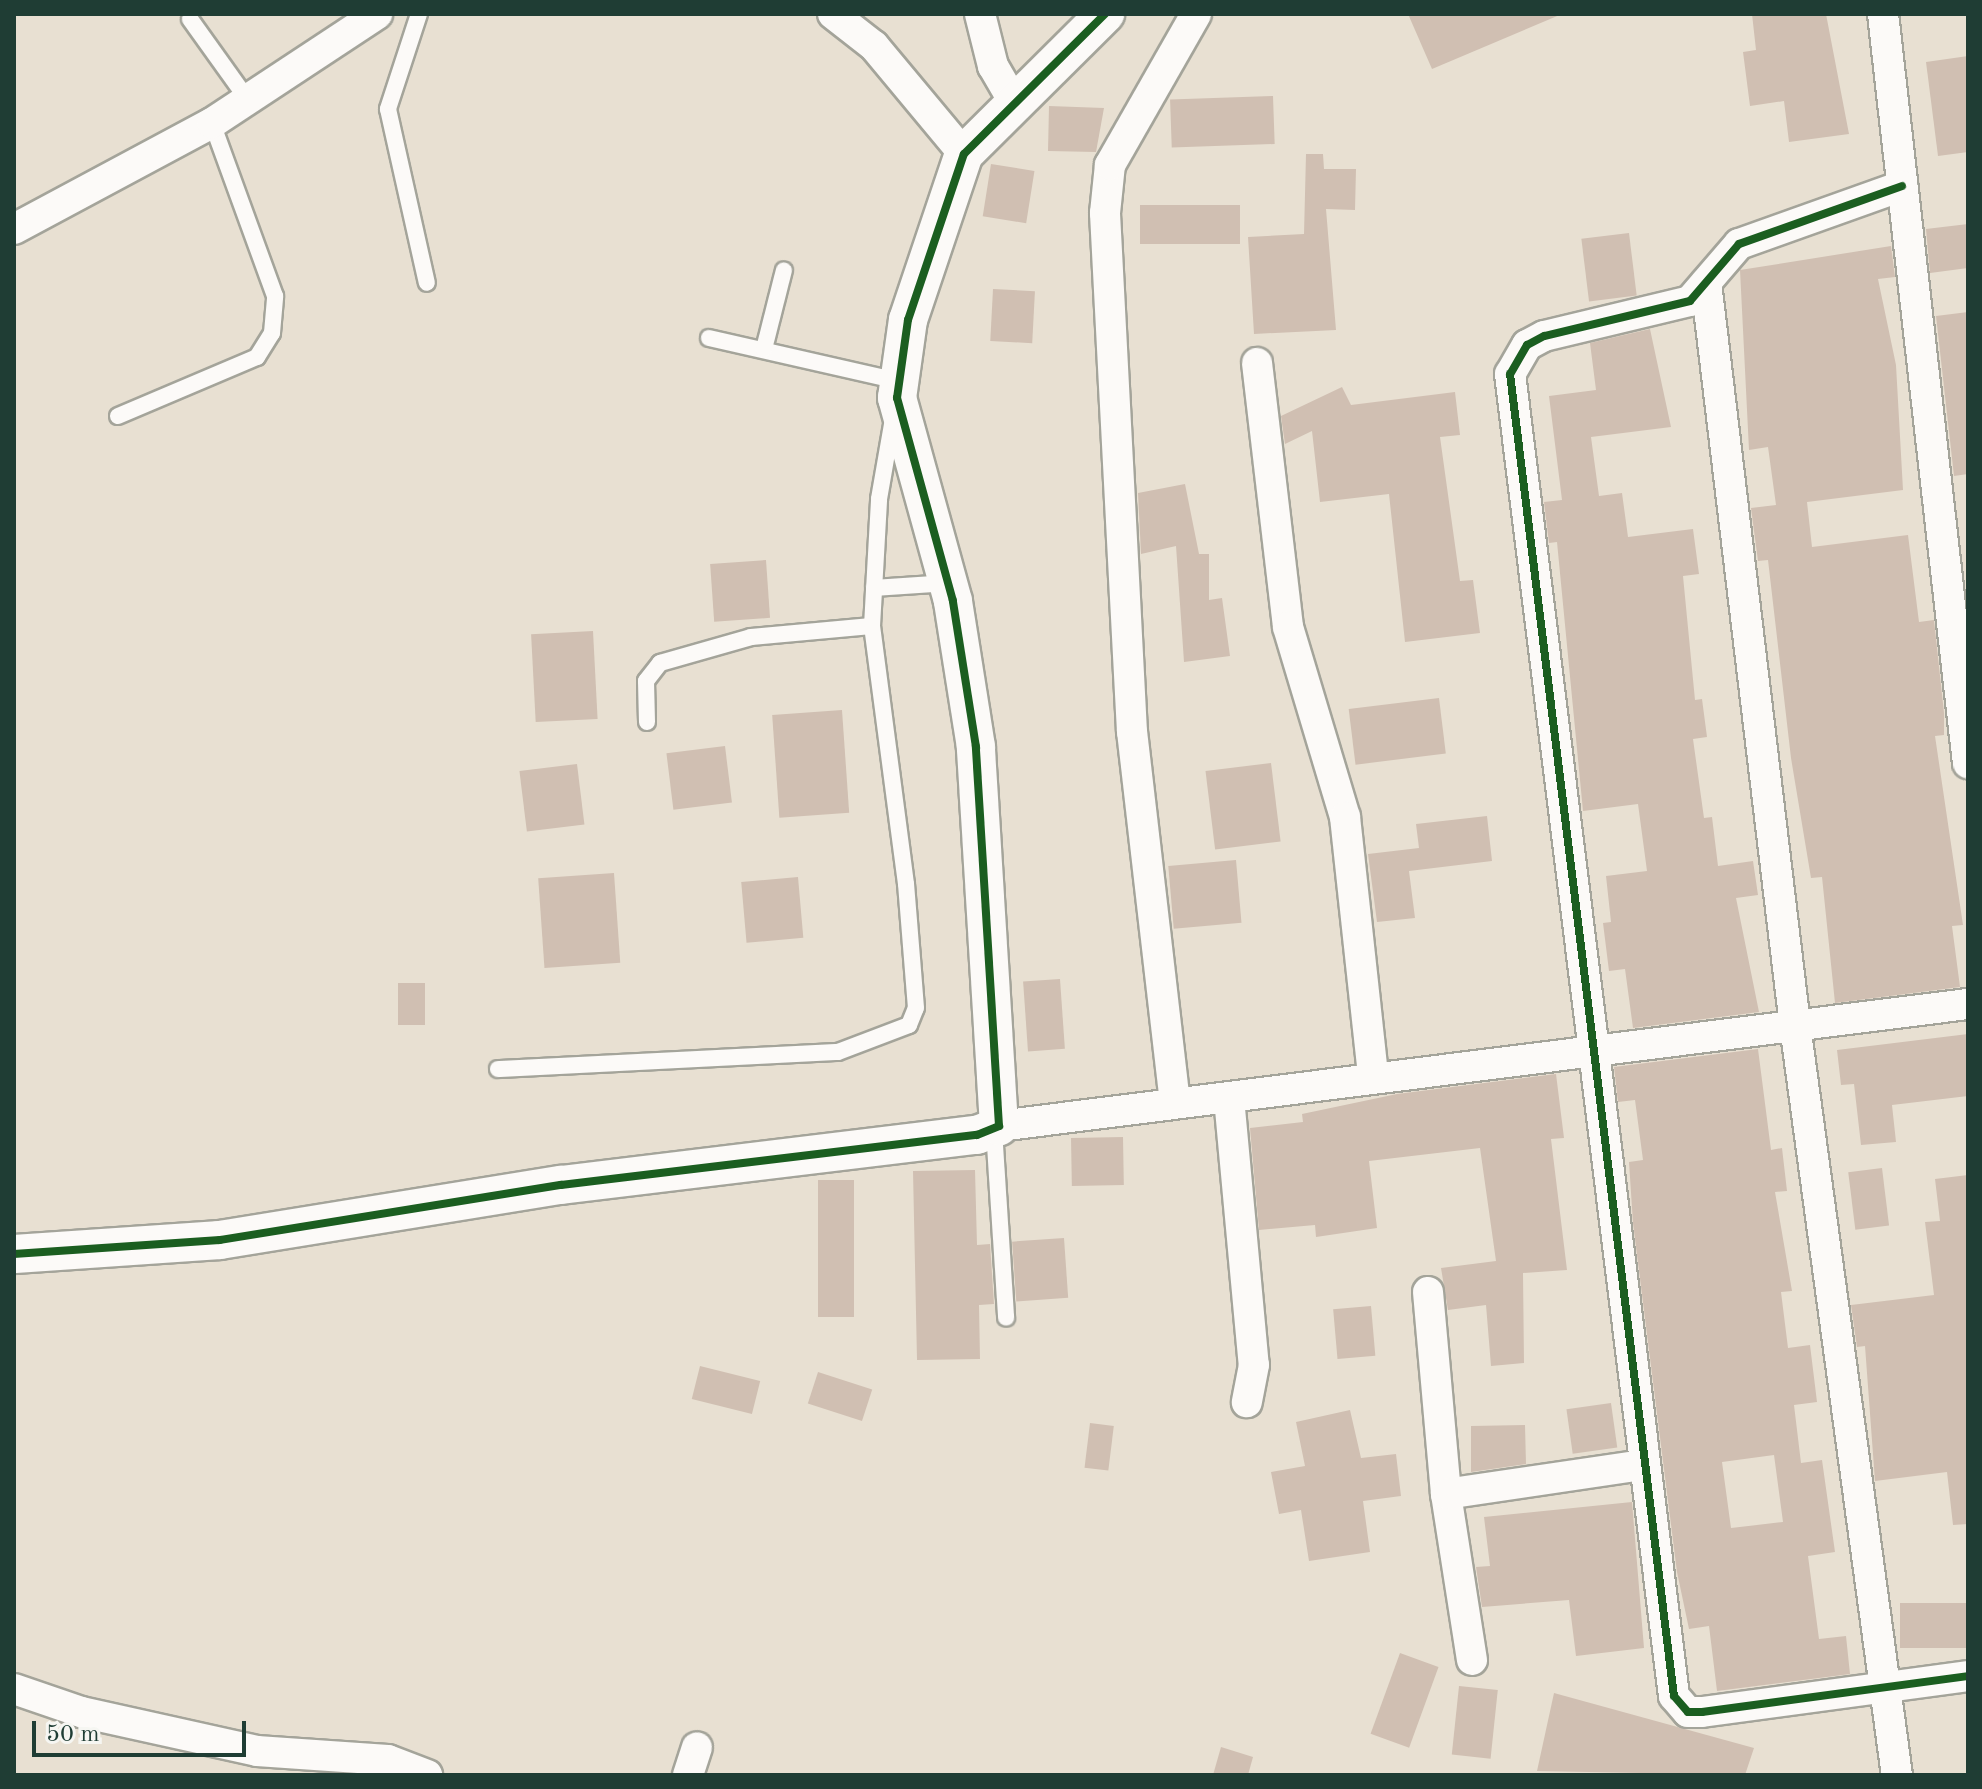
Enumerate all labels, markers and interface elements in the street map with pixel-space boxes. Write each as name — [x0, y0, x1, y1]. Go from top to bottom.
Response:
scale bar — [36, 1705, 250, 1755]
text: 50 m — [46, 1723, 100, 1747]

